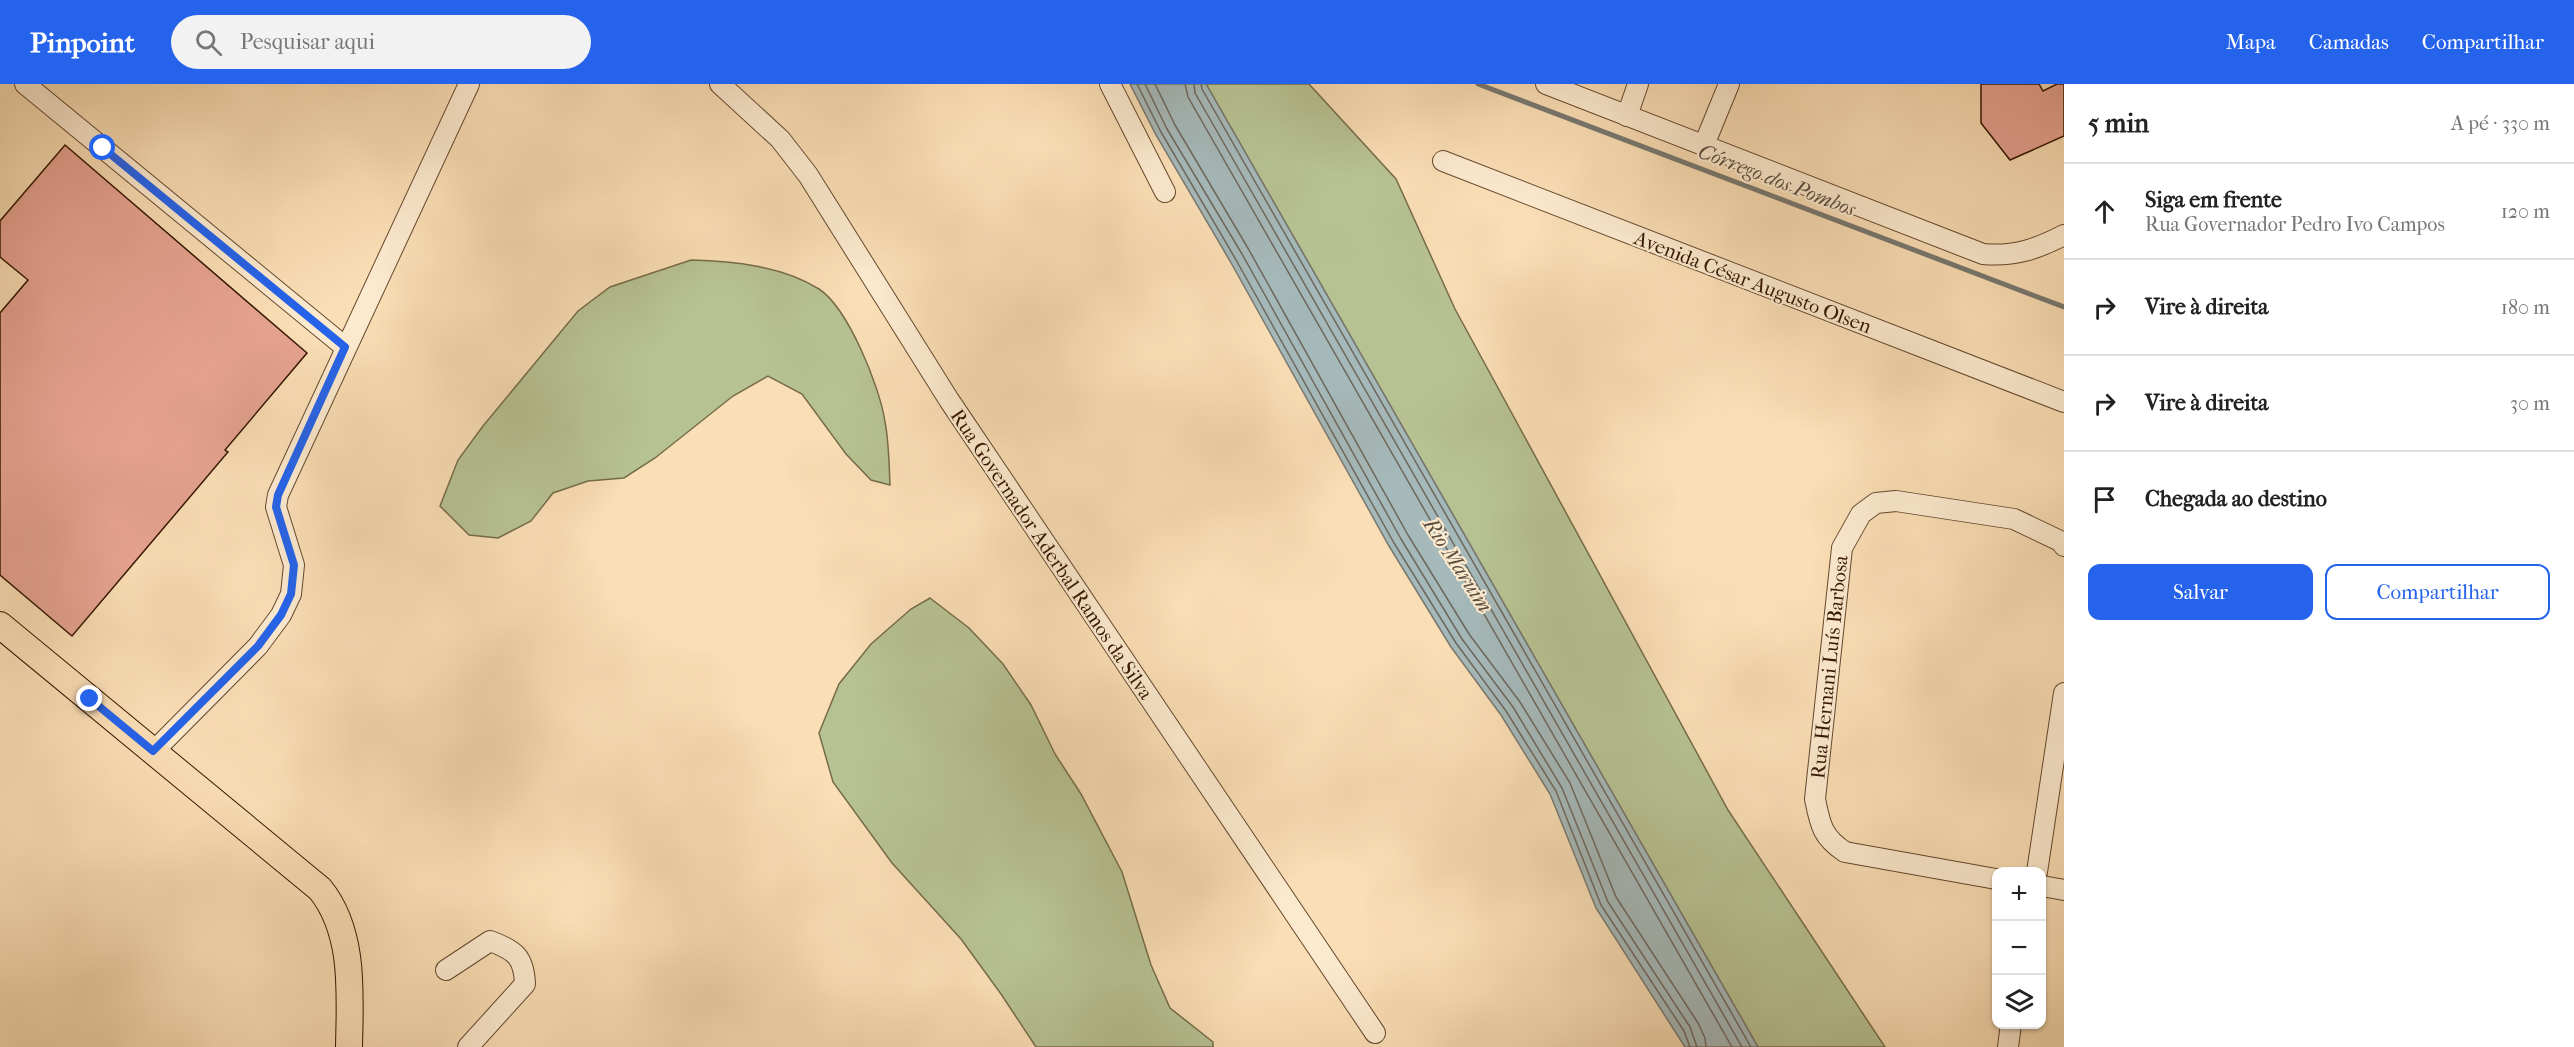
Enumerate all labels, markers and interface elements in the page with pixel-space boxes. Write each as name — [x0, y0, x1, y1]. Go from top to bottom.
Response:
search box — [171, 15, 591, 69]
text: Pinpoint — [30, 26, 135, 59]
icon: search — [192, 26, 225, 59]
text: Pesquisar aqui — [240, 29, 375, 55]
text: Mapa — [2226, 30, 2276, 54]
text: Camadas — [2309, 30, 2389, 54]
text: Compartilhar — [2422, 30, 2544, 54]
text: 5 min — [2088, 108, 2149, 139]
text: A pé · 330 m — [2451, 112, 2550, 135]
route start — [89, 134, 115, 160]
water label: Córrego dos Pombos — [1695, 139, 1860, 221]
text: Siga em frente — [2145, 187, 2282, 213]
icon: ahead — [2088, 195, 2121, 228]
text: 120 m — [2501, 200, 2550, 223]
text: Rua Governador Pedro Ivo Campos — [2145, 213, 2445, 236]
street label: Avenida César Augusto Olsen — [1630, 226, 1875, 339]
icon: right — [2088, 291, 2121, 324]
text: Vire à direita — [2145, 294, 2268, 320]
text: 180 m — [2501, 296, 2550, 319]
icon: right — [2088, 387, 2121, 420]
text: Vire à direita — [2145, 390, 2268, 416]
text: 30 m — [2510, 392, 2550, 415]
street label: Rua Governador Aderbal Ramos da Silva — [946, 405, 1158, 704]
icon: arrive — [2088, 483, 2121, 516]
text: Chegada ao destino — [2145, 486, 2327, 512]
water label: Rio Maruim — [1418, 512, 1497, 617]
street label: Rua Hernani Luís Barbosa — [1806, 553, 1853, 780]
button: Salvar — [2088, 564, 2313, 620]
button: Compartilhar — [2325, 564, 2550, 620]
route end — [76, 685, 102, 711]
map controls — [1992, 867, 2046, 1029]
button: + — [1992, 867, 2046, 921]
button: − — [1992, 921, 2046, 975]
button: layers — [1992, 975, 2046, 1029]

